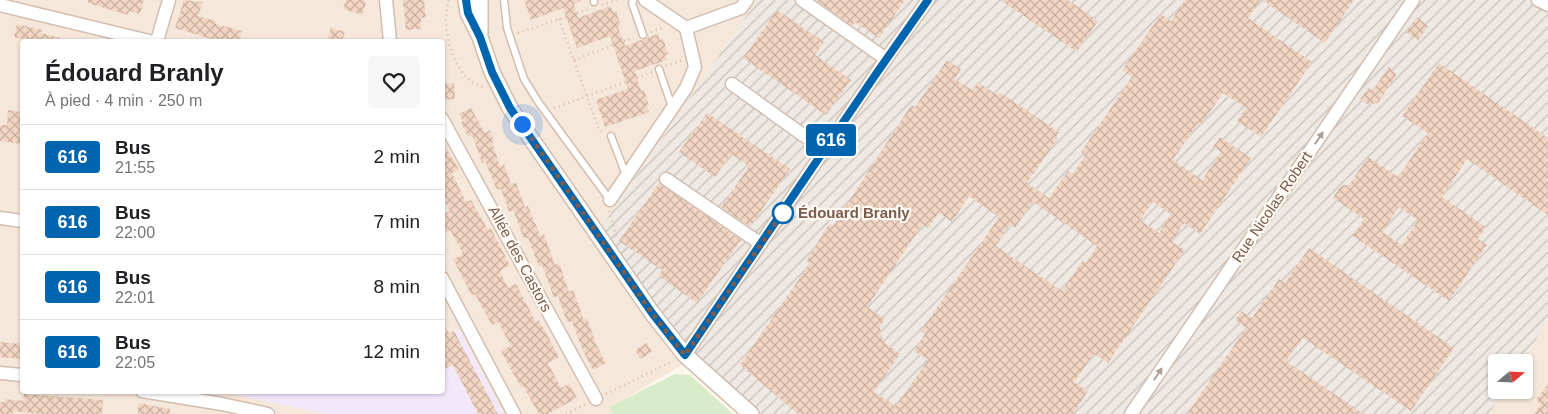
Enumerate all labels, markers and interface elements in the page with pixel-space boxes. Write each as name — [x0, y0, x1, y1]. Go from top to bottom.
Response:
button: heart — [368, 56, 420, 108]
text: Édouard Branly — [45, 59, 224, 86]
text: À pied · 4 min · 250 m — [45, 92, 202, 109]
your location — [510, 112, 535, 137]
line badge: 616 — [802, 124, 860, 156]
text: 616 — [816, 130, 846, 150]
one-way arrow — [1314, 131, 1324, 145]
text: Bus — [115, 137, 151, 158]
text: 2 min — [374, 146, 420, 167]
text: 616 — [57, 147, 88, 167]
street label: Rue Nicolas Robert — [1228, 147, 1315, 265]
text: 21:55 — [115, 159, 155, 176]
text: Bus — [115, 202, 151, 223]
marker: Édouard Branly — [772, 202, 794, 224]
street label: Allée des Castors — [485, 203, 556, 315]
place label: Édouard Branly — [798, 204, 910, 221]
text: 7 min — [374, 211, 420, 232]
text: 616 — [57, 212, 88, 232]
text: 22:00 — [115, 224, 155, 241]
text: Bus — [115, 267, 151, 288]
text: 8 min — [374, 276, 420, 297]
text: 616 — [57, 277, 88, 297]
text: 22:01 — [115, 289, 155, 306]
text: Bus — [115, 332, 151, 353]
text: 12 min — [363, 341, 420, 362]
text: 616 — [57, 342, 88, 362]
text: 22:05 — [115, 354, 155, 371]
north arrow — [1488, 354, 1532, 399]
map controls — [1488, 354, 1533, 399]
one-way arrow — [1153, 367, 1163, 380]

